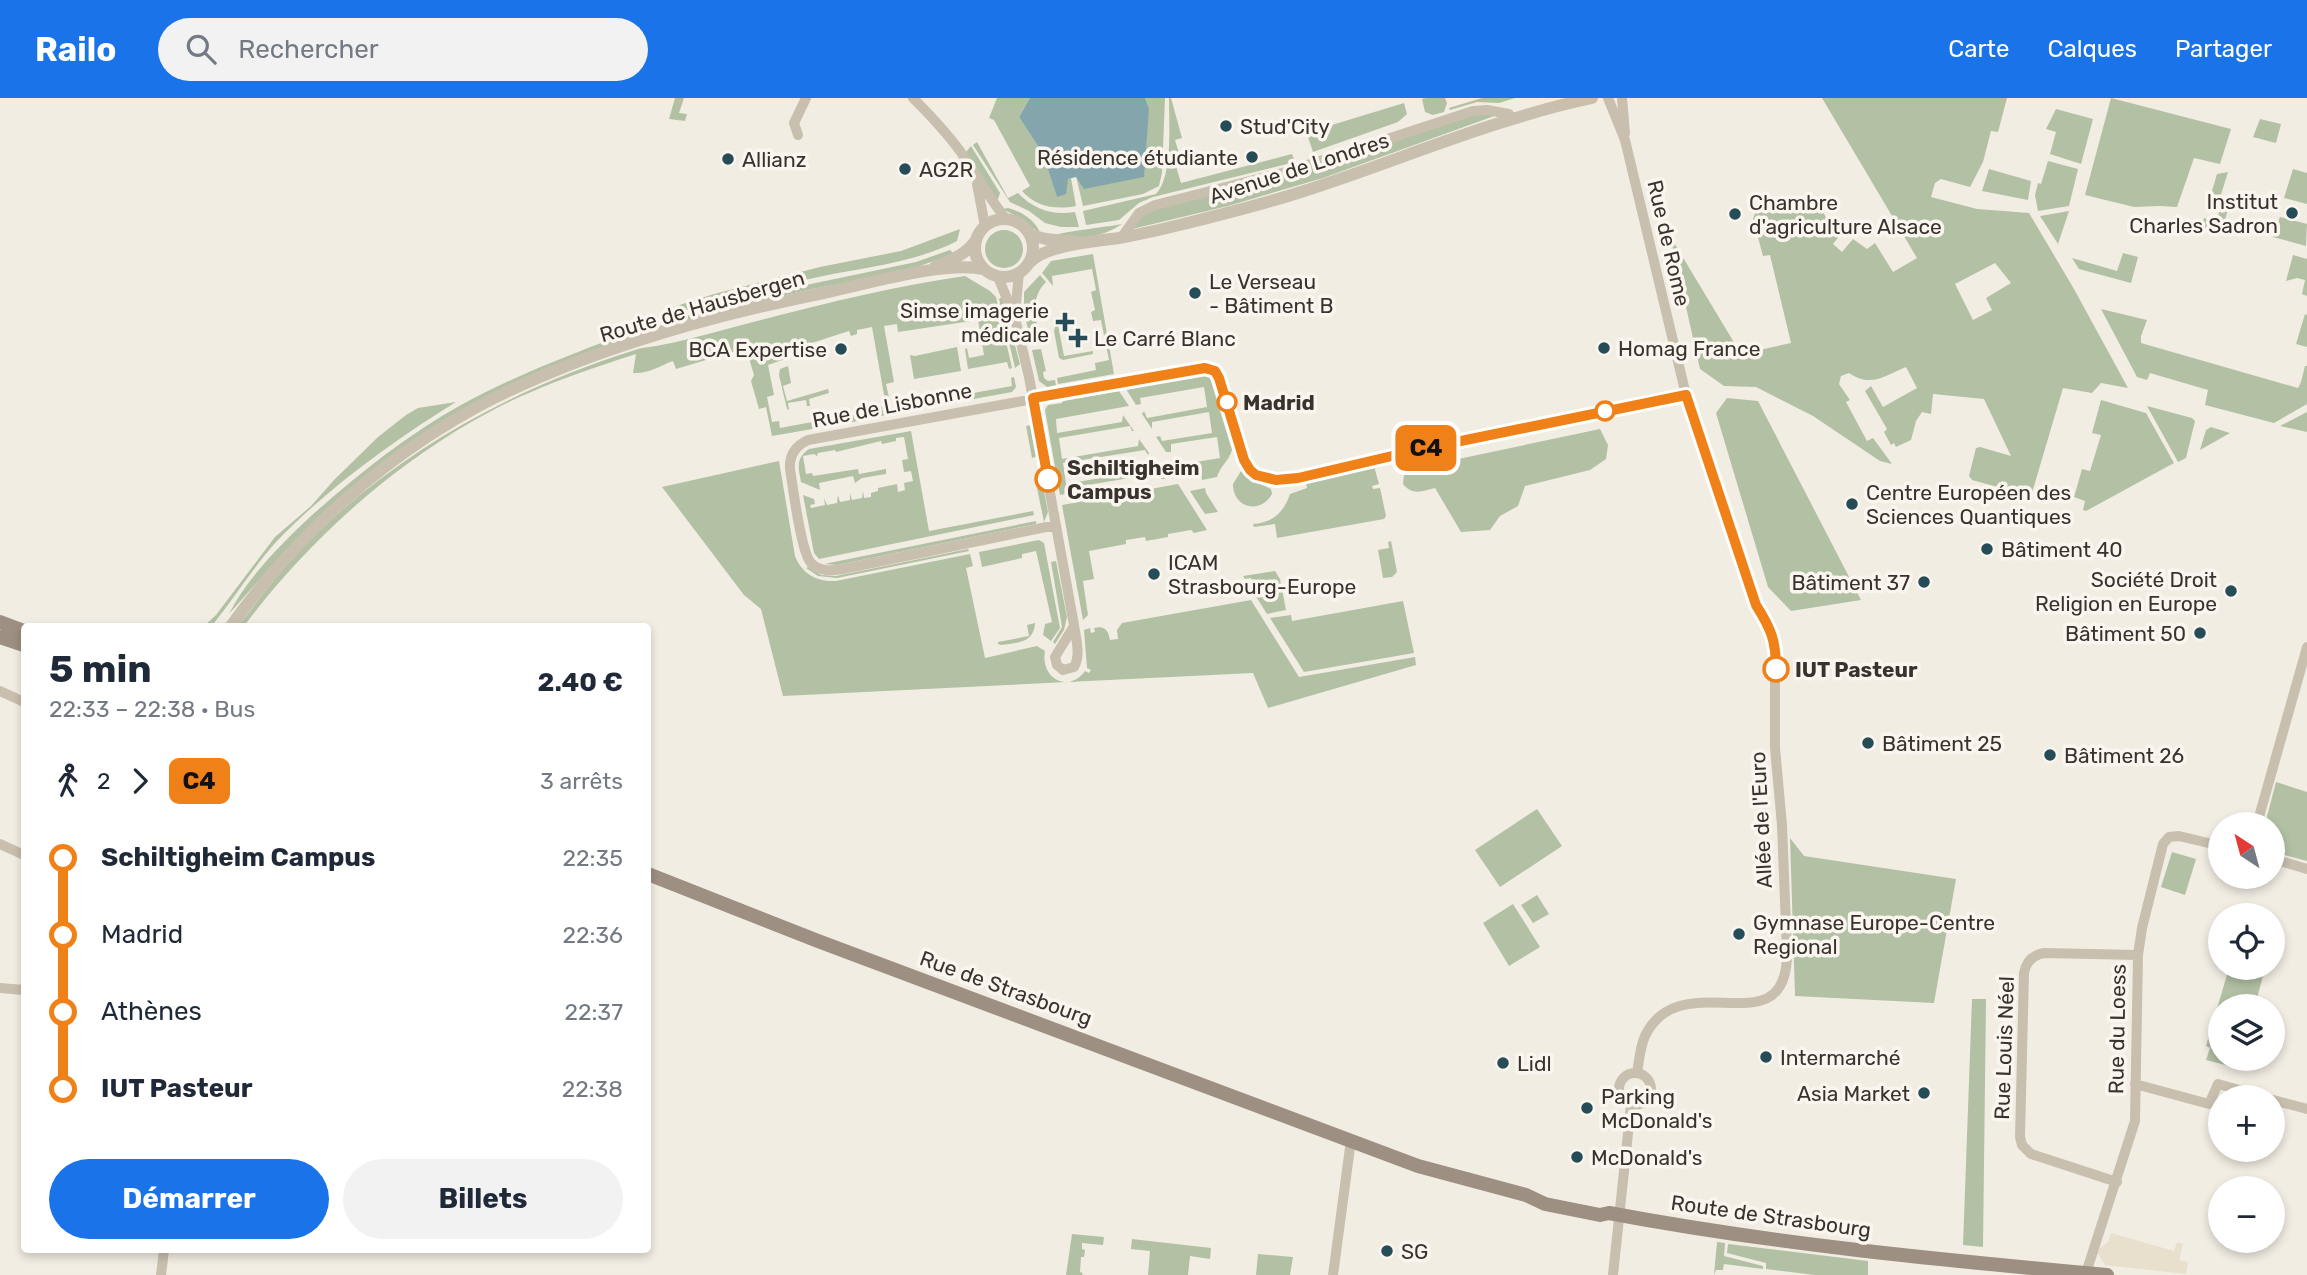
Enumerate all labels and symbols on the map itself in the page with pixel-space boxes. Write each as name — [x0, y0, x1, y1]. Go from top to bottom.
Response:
place label: Stud'City — [1240, 114, 1330, 139]
marker: Stud'City — [1218, 118, 1234, 134]
street label: Avenue de Londres — [1206, 127, 1392, 209]
place label: Résidence étudiante — [1037, 145, 1238, 170]
place label: Allianz — [742, 147, 806, 172]
marker: Résidence étudiante — [1244, 149, 1260, 165]
marker: Allianz — [720, 151, 736, 167]
place label: AG2R — [919, 157, 973, 182]
marker: AG2R — [897, 161, 913, 177]
street label: Rue de Rome — [1642, 177, 1696, 309]
place label: Institut Charles Sadron — [2129, 189, 2278, 238]
place label: Chambre d'agriculture Alsace — [1749, 190, 1942, 239]
marker: Institut Charles Sadron — [2284, 205, 2300, 221]
marker: Chambre d'agriculture Alsace — [1727, 206, 1743, 222]
street label: Route de Hausbergen — [597, 265, 807, 347]
place label: Le Verseau - Bâtiment B — [1209, 269, 1334, 318]
marker: Le Verseau - Bâtiment B — [1187, 285, 1203, 301]
place label: Simse imagerie médicale — [900, 298, 1049, 347]
marker: Simse imagerie médicale — [1055, 312, 1075, 332]
place label: Le Carré Blanc — [1094, 326, 1236, 351]
marker: Le Carré Blanc — [1068, 328, 1088, 348]
place label: Homag France — [1618, 336, 1760, 361]
place label: BCA Expertise — [688, 337, 827, 362]
marker: Homag France — [1596, 340, 1612, 356]
marker: BCA Expertise — [833, 341, 849, 357]
street label: Rue de Lisbonne — [810, 377, 974, 433]
place label: Madrid — [1243, 390, 1315, 415]
marker: Madrid — [1217, 392, 1237, 412]
unlabelled marker — [1595, 401, 1615, 421]
line badge: C4 — [1394, 425, 1458, 471]
place label: Schiltigheim Campus — [1067, 455, 1199, 504]
marker: Schiltigheim Campus — [1035, 466, 1061, 492]
place label: Centre Européen des Sciences Quantiques — [1866, 480, 2071, 529]
marker: Centre Européen des Sciences Quantiques — [1844, 496, 1860, 512]
place label: Bâtiment 40 — [2001, 537, 2123, 562]
marker: Bâtiment 40 — [1979, 541, 1995, 557]
place label: ICAM Strasbourg-Europe — [1168, 550, 1356, 599]
marker: ICAM Strasbourg-Europe — [1146, 566, 1162, 582]
place label: Société Droit Religion en Europe — [2035, 567, 2217, 616]
place label: Bâtiment 37 — [1791, 570, 1910, 595]
marker: Bâtiment 37 — [1916, 574, 1932, 590]
marker: Société Droit Religion en Europe — [2223, 583, 2239, 599]
place label: Bâtiment 50 — [2065, 621, 2186, 646]
marker: Bâtiment 50 — [2192, 625, 2208, 641]
marker: IUT Pasteur — [1763, 656, 1789, 682]
place label: IUT Pasteur — [1795, 657, 1918, 682]
place label: Bâtiment 25 — [1882, 731, 2002, 756]
marker: Bâtiment 25 — [1860, 735, 1876, 751]
place label: Bâtiment 26 — [2064, 743, 2184, 768]
marker: Bâtiment 26 — [2042, 747, 2058, 763]
street label: Allée de l'Euro — [1745, 751, 1777, 889]
north arrow — [2208, 812, 2286, 889]
place label: Gymnase Europe-Centre Regional — [1753, 910, 1995, 959]
marker: Gymnase Europe-Centre Regional — [1731, 926, 1747, 942]
street label: Rue de Strasbourg — [916, 945, 1096, 1031]
street label: Rue du Loess — [2103, 964, 2131, 1094]
street label: Rue Louis Néel — [1989, 976, 2019, 1120]
place label: Intermarché — [1780, 1045, 1900, 1070]
marker: Intermarché — [1758, 1049, 1774, 1065]
place label: Lidl — [1517, 1051, 1552, 1076]
marker: Lidl — [1495, 1055, 1511, 1071]
place label: Asia Market — [1797, 1081, 1910, 1106]
place label: Parking McDonald's — [1601, 1084, 1713, 1133]
marker: Asia Market — [1916, 1085, 1932, 1101]
marker: Parking McDonald's — [1579, 1100, 1595, 1116]
place label: McDonald's — [1591, 1145, 1703, 1170]
marker: McDonald's — [1569, 1149, 1585, 1165]
street label: Route de Strasbourg — [1669, 1190, 1873, 1242]
place label: SG — [1401, 1239, 1428, 1264]
marker: SG — [1379, 1243, 1395, 1259]

